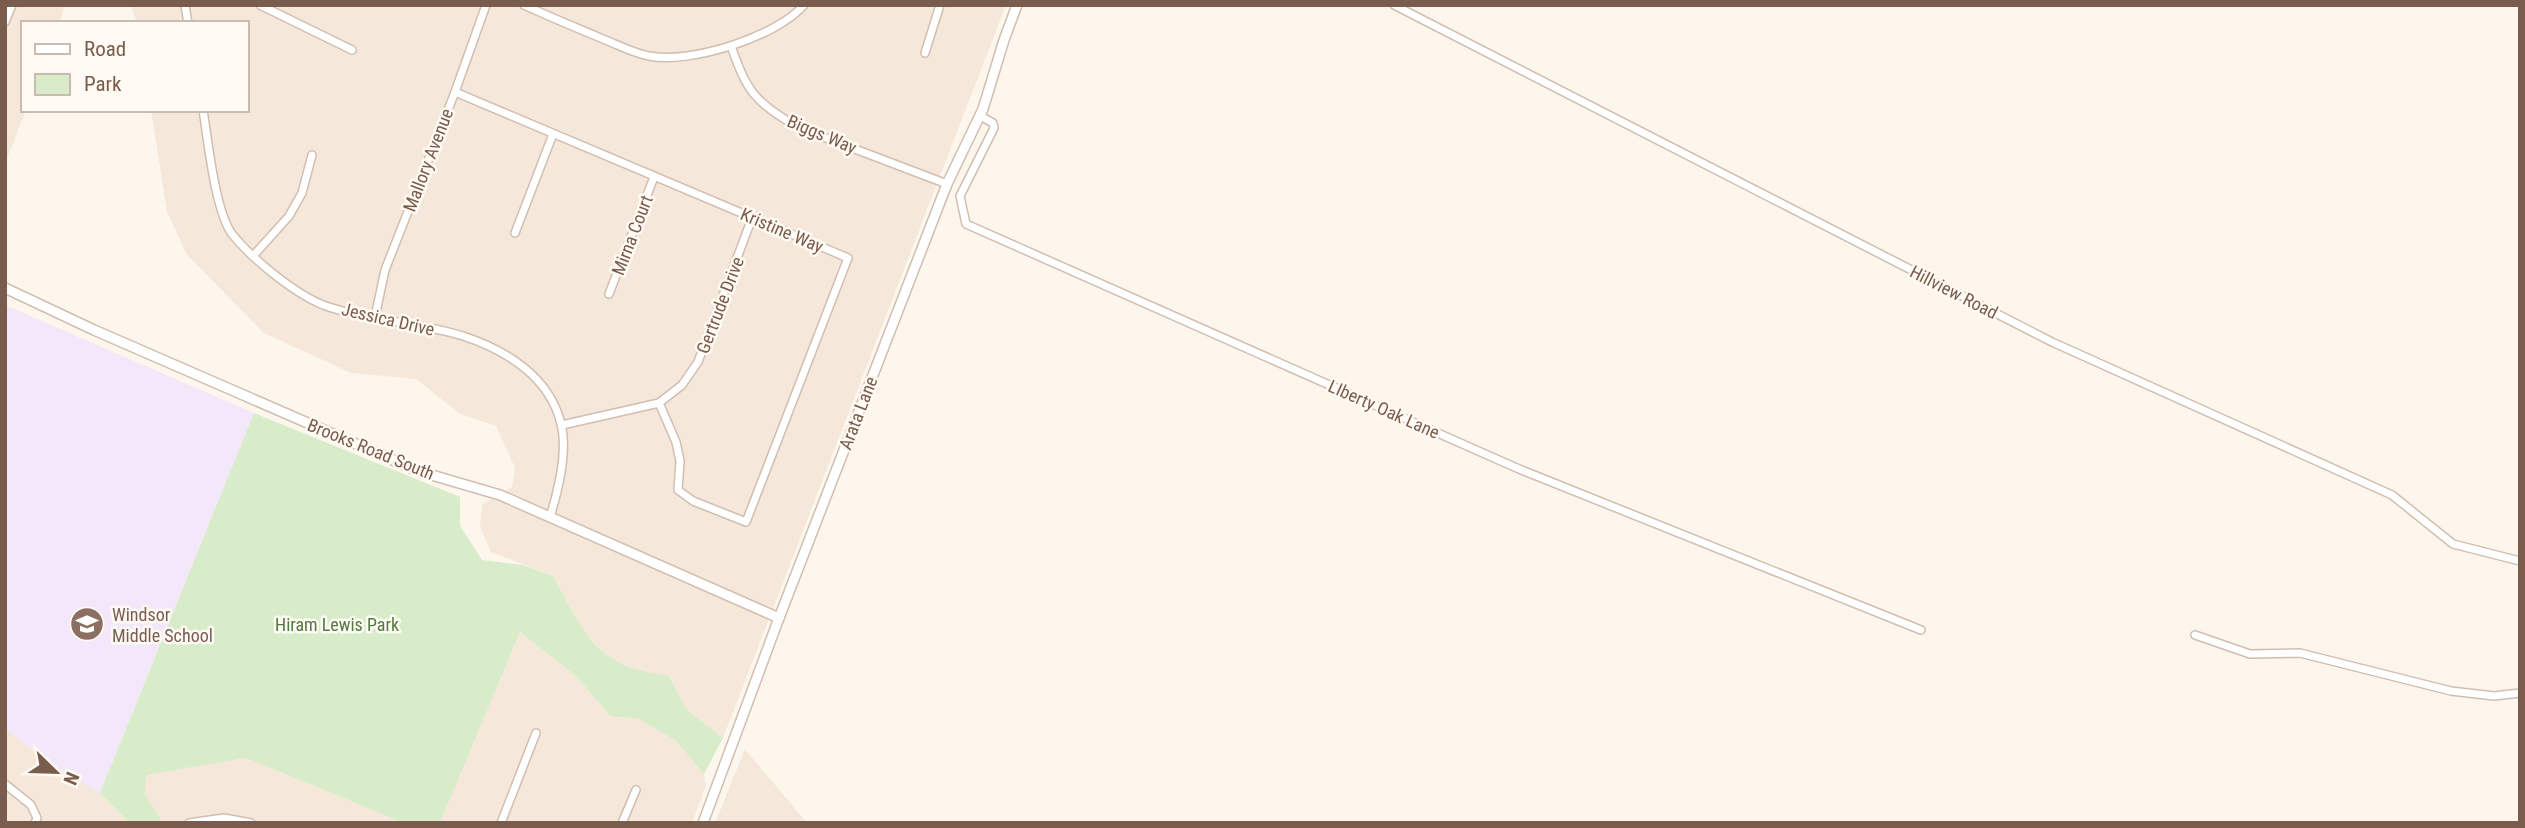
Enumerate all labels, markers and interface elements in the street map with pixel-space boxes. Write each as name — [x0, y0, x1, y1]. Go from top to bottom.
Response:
legend — [21, 21, 248, 112]
text: Road — [84, 37, 126, 61]
text: Park — [84, 72, 122, 96]
street label: Mallory Avenue — [399, 106, 457, 214]
street label: Biggs Way — [784, 110, 860, 158]
street label: Mirna Court — [607, 192, 657, 278]
street label: Kristine Way — [737, 203, 827, 257]
street label: Gertrude Drive — [692, 254, 748, 356]
street label: Hillview Road — [1907, 261, 2001, 323]
street label: Jessica Drive — [340, 298, 436, 340]
street label: Arata Lane — [834, 373, 882, 453]
street label: LIberty Oak Lane — [1325, 375, 1443, 443]
street label: Brooks Road South — [304, 414, 438, 484]
place label: Windsor Middle School — [112, 604, 213, 646]
school or university icon: Windsor Middle School — [68, 605, 106, 643]
park label: Hiram Lewis Park — [275, 614, 399, 635]
north arrow — [21, 737, 91, 807]
text: N — [58, 769, 84, 788]

